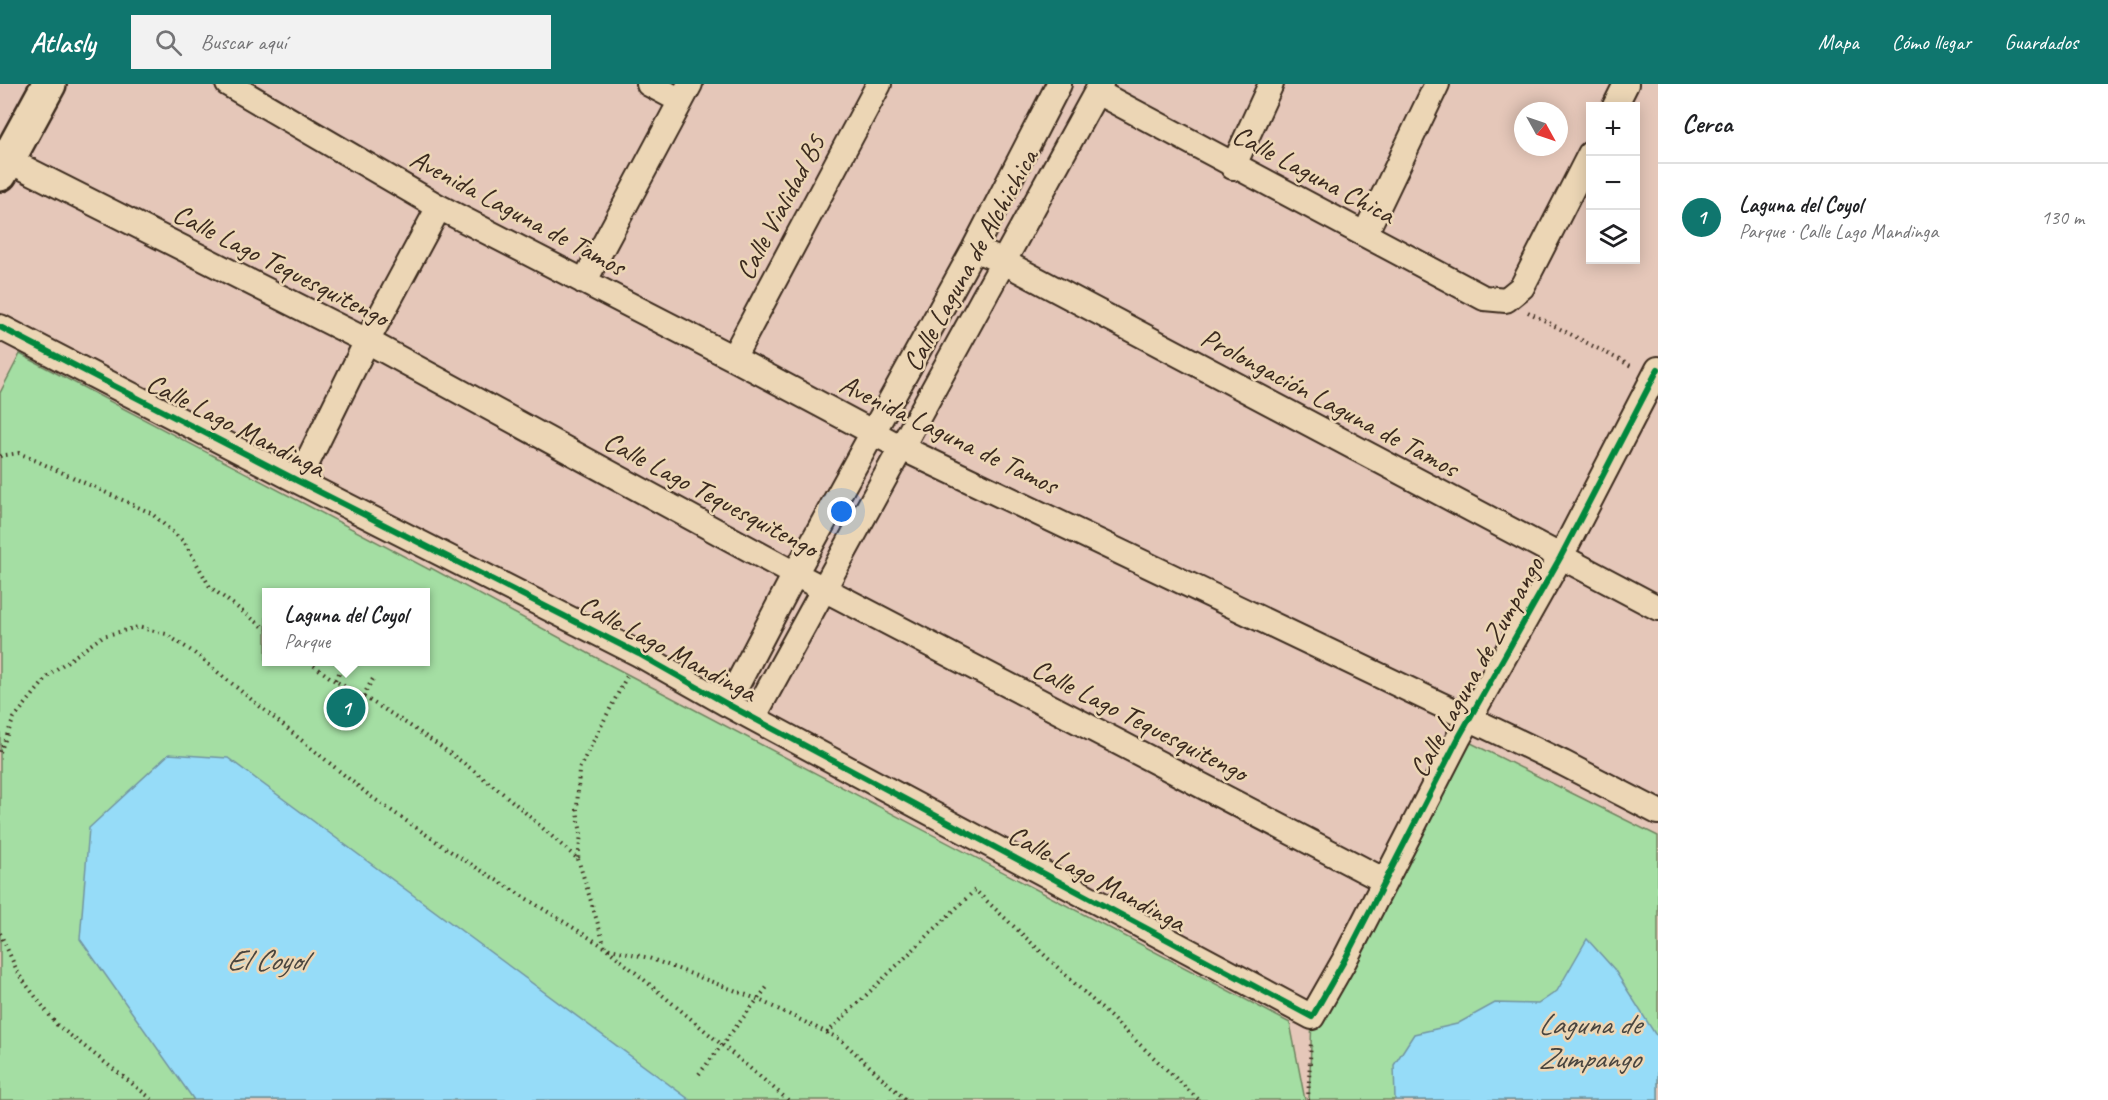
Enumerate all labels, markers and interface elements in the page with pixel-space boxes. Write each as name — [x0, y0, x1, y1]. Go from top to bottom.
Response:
search box — [131, 15, 551, 69]
text: Atlasly — [30, 25, 95, 60]
icon: search — [152, 26, 185, 59]
text: Buscar aquí — [200, 28, 287, 56]
text: Mapa — [1818, 29, 1859, 55]
text: Cómo llegar — [1892, 29, 1971, 55]
text: Guardados — [2004, 29, 2078, 55]
north arrow — [1514, 102, 1568, 156]
map controls — [1586, 102, 1640, 264]
button: + — [1586, 102, 1640, 156]
text: Cerca — [1682, 107, 1732, 140]
street label: Calle Laguna Chica — [1227, 117, 1403, 232]
street label: Calle Vialidad B5 — [727, 127, 834, 286]
street label: Avenida Laguna de Tamos — [404, 141, 634, 285]
street label: Calle Laguna de Alchichica — [894, 141, 1047, 377]
button: − — [1586, 156, 1640, 210]
text: Laguna del Coyol — [1739, 191, 1862, 219]
street label: Calle Lago Tequesquitengo — [167, 196, 397, 336]
text: 1 — [1697, 205, 1706, 230]
text: 130 m — [2041, 205, 2084, 230]
button: layers — [1586, 210, 1640, 264]
text: Parque · Calle Lago Mandinga — [1739, 219, 1938, 244]
street label: Prolongación Laguna de Tamos — [1195, 319, 1467, 486]
street label: Calle Lago Mandinga — [141, 365, 333, 486]
street label: Avenida Laguna de Tamos — [834, 366, 1066, 503]
street label: Calle Lago Tequesquitengo — [598, 423, 827, 567]
your location — [827, 497, 856, 526]
street label: Calle Laguna de Zumpango — [1401, 549, 1552, 783]
street label: Calle Lago Mandinga — [573, 587, 764, 710]
popup — [262, 588, 430, 666]
text: Laguna del Coyol — [284, 601, 408, 629]
text: Parque — [284, 629, 330, 654]
street label: Calle Lago Tequesquitengo — [1026, 651, 1256, 791]
pin: 1 — [326, 686, 366, 730]
street label: Calle Lago Mandinga — [1002, 817, 1193, 940]
water label: El Coyol — [227, 941, 315, 979]
water label: Laguna de Zumpango — [1538, 1005, 1644, 1077]

